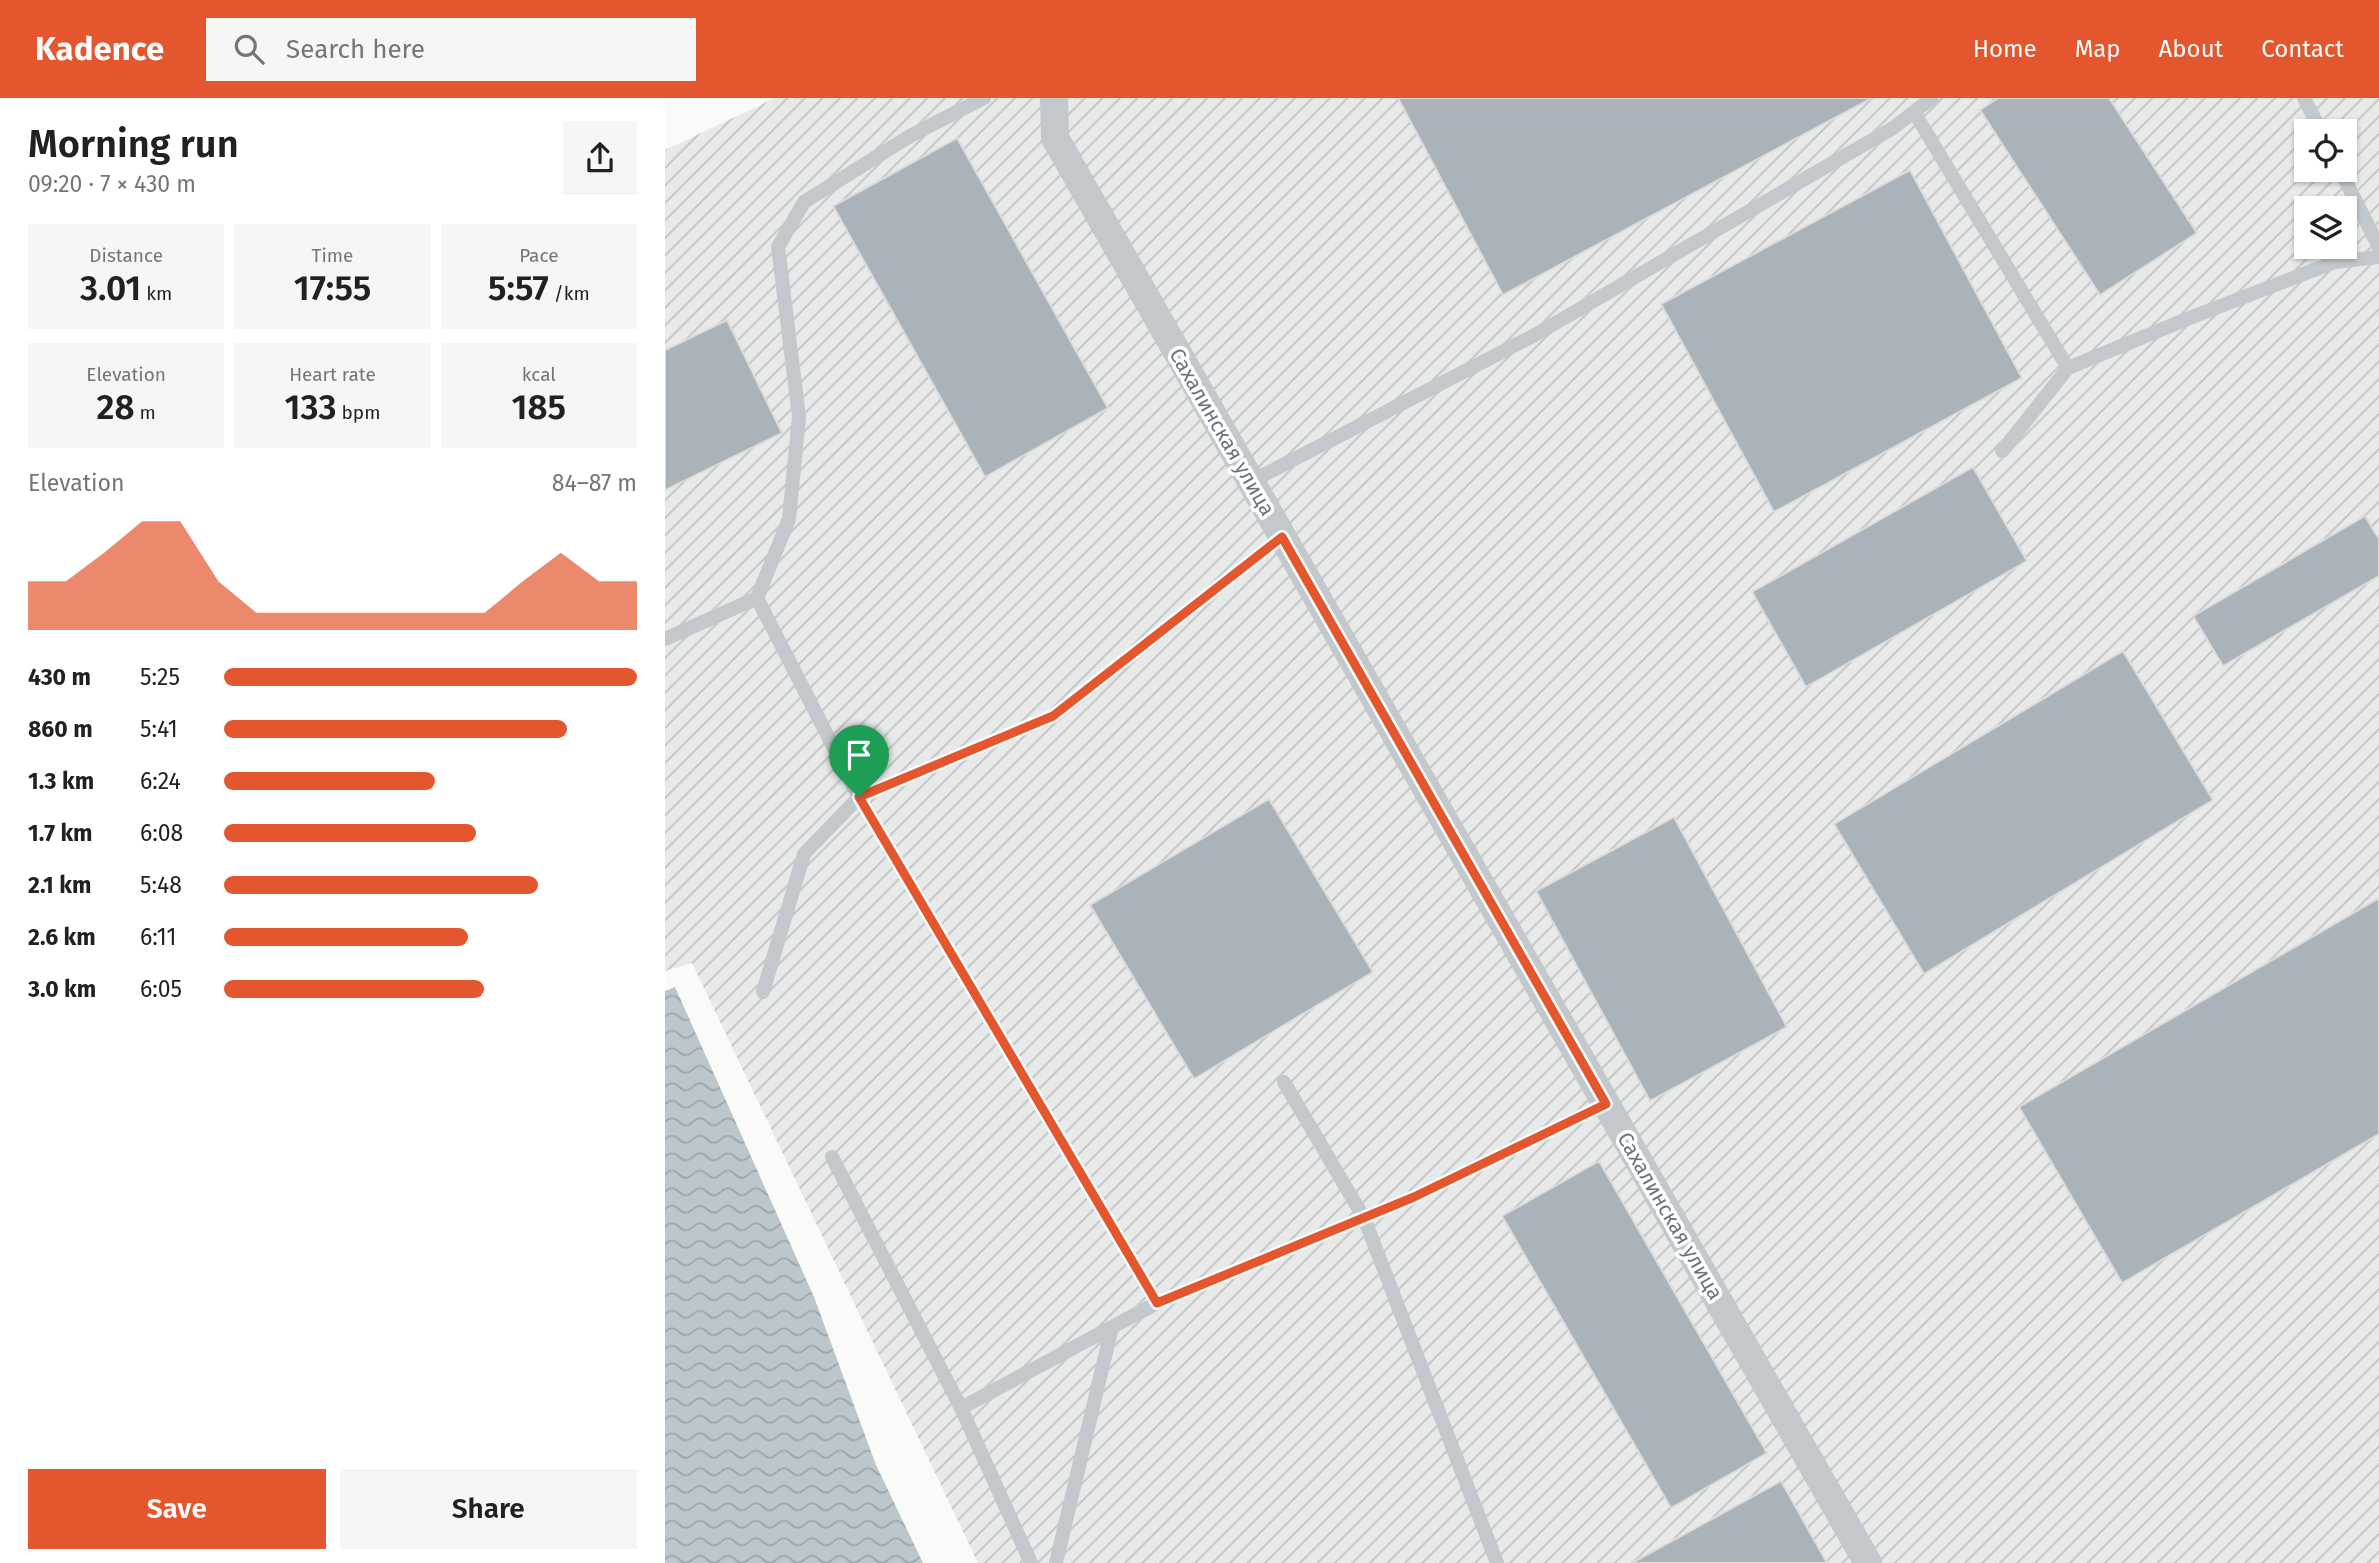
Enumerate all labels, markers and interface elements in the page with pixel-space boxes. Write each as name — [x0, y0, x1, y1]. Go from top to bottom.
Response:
search box — [206, 18, 696, 81]
text: Kadence — [35, 29, 164, 69]
icon: search — [230, 30, 268, 68]
text: Search here — [286, 34, 425, 65]
text: Home — [1973, 35, 2037, 63]
text: Map — [2075, 35, 2121, 63]
text: About — [2159, 35, 2223, 63]
text: Contact — [2261, 35, 2344, 63]
map controls — [2294, 119, 2357, 259]
button: locate — [2294, 119, 2357, 182]
text: Morning run — [28, 121, 239, 167]
button: share — [563, 121, 637, 195]
text: 09:20 · 7 × 430 m — [28, 170, 196, 198]
button: layers — [2294, 196, 2357, 259]
text: Distance — [89, 244, 163, 267]
text: Time — [312, 244, 353, 267]
text: Pace — [519, 244, 559, 267]
text: 3.01 — [80, 267, 141, 309]
text: 17:55 — [294, 267, 371, 309]
text: 5:57 — [488, 267, 549, 309]
text: km — [141, 282, 172, 305]
text: /km — [549, 282, 590, 305]
street label: Сахалинская улица — [1163, 344, 1281, 520]
text: Elevation — [86, 363, 166, 386]
text: Heart rate — [289, 363, 376, 386]
text: kcal — [522, 363, 556, 386]
text: 28 — [96, 386, 135, 428]
text: 133 — [285, 386, 337, 428]
text: 185 — [512, 386, 566, 428]
text: m — [135, 401, 156, 424]
text: bpm — [337, 401, 380, 424]
text: Elevation — [28, 469, 124, 497]
text: 84–87 m — [552, 469, 637, 497]
text: 430 m — [28, 663, 91, 691]
text: 5:25 — [140, 663, 180, 691]
text: 860 m — [28, 715, 93, 743]
text: 5:41 — [140, 715, 178, 743]
pin — [829, 725, 889, 797]
icon: arrive — [840, 736, 878, 774]
text: 1.3 km — [28, 767, 94, 795]
text: 6:24 — [140, 767, 181, 795]
text: 1.7 km — [28, 819, 93, 847]
text: 6:08 — [140, 819, 183, 847]
text: 2.1 km — [28, 871, 91, 899]
text: 5:48 — [140, 871, 182, 899]
text: 2.6 km — [28, 923, 96, 951]
text: 6:11 — [140, 923, 176, 951]
text: 3.0 km — [28, 975, 96, 1003]
text: 6:05 — [140, 975, 182, 1003]
street label: Сахалинская улица — [1611, 1128, 1729, 1304]
button: Save — [28, 1469, 326, 1549]
button: Share — [340, 1469, 637, 1549]

